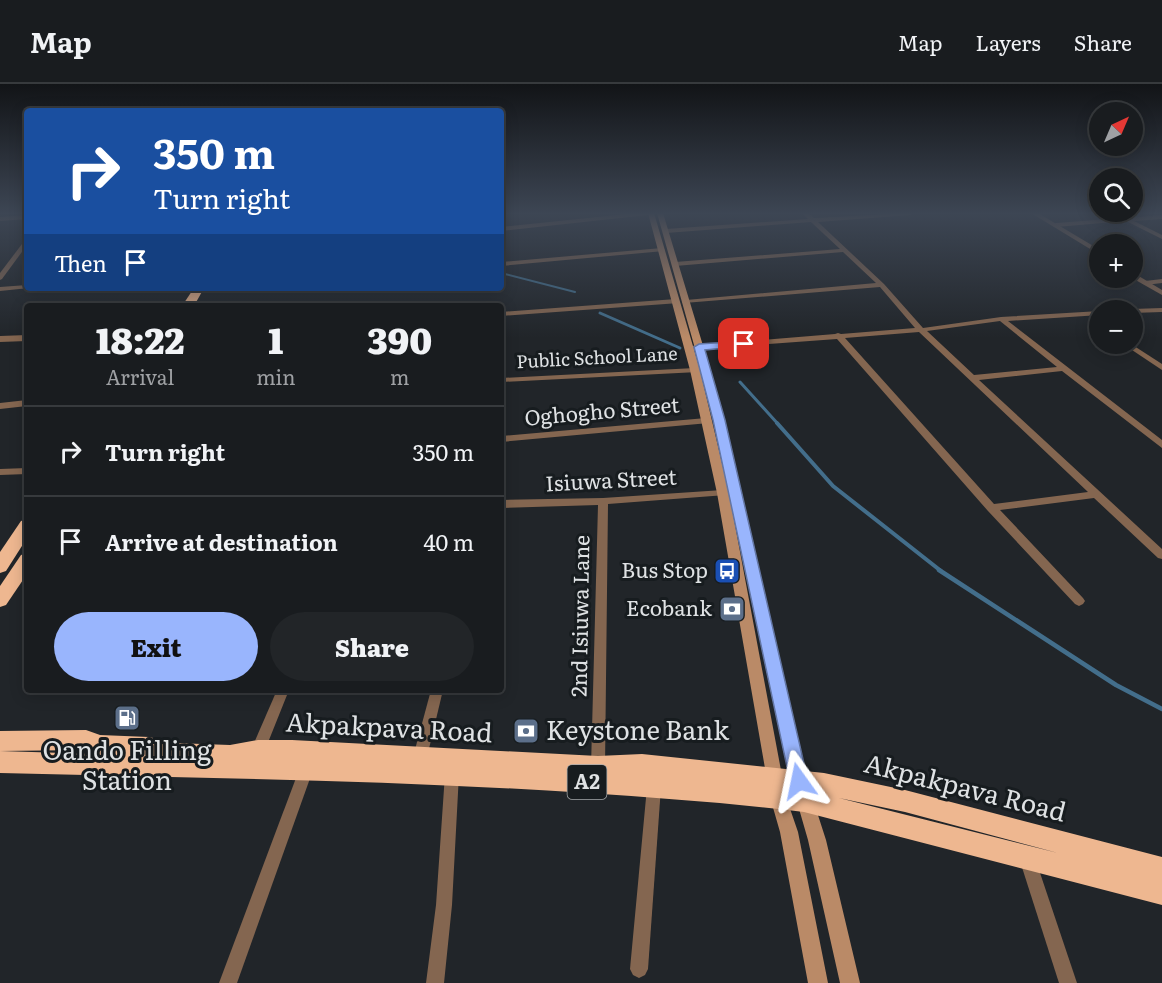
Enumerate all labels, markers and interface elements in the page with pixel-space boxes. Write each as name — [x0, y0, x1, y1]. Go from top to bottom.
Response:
text: Map — [30, 20, 92, 62]
text: Map — [898, 26, 943, 57]
text: Layers — [976, 26, 1041, 57]
text: Share — [1074, 26, 1132, 57]
north arrow — [1089, 102, 1143, 156]
map controls — [1089, 102, 1143, 354]
text: 350 m — [153, 120, 275, 182]
icon: right — [54, 132, 132, 210]
button: search — [1089, 168, 1143, 222]
text: Turn right — [153, 177, 290, 217]
button: + — [1089, 234, 1143, 288]
text: Then — [54, 246, 107, 279]
icon: arrive — [119, 246, 152, 279]
button: − — [1089, 300, 1143, 354]
text: 18:22 — [96, 312, 184, 365]
text: 1 — [268, 312, 283, 365]
text: 390 — [367, 312, 432, 365]
pin — [718, 318, 769, 369]
icon: arrive — [727, 327, 760, 360]
street label: Public School Lane — [516, 339, 678, 374]
text: Arrival — [106, 361, 174, 391]
text: min — [256, 361, 295, 391]
text: m — [390, 361, 409, 391]
street label: Oghogho Street — [523, 387, 681, 432]
icon: right — [54, 435, 87, 468]
text: Turn right — [105, 435, 225, 468]
text: 350 m — [413, 435, 474, 468]
street label: Isiuwa Street — [544, 460, 678, 497]
icon: arrive — [54, 525, 87, 558]
text: Arrive at destination — [105, 525, 338, 558]
text: 40 m — [423, 525, 474, 558]
street label: 2nd Isiuwa Lane — [562, 535, 595, 697]
place label: Bus Stop — [621, 553, 708, 584]
bus stop icon: Bus Stop — [712, 556, 742, 586]
place label: Ecobank — [626, 591, 712, 622]
bank icon: Ecobank — [717, 594, 747, 624]
button: Exit — [54, 612, 258, 681]
button: Share — [270, 612, 474, 681]
street label: Akpakpava Road — [285, 701, 494, 750]
fuel station icon: Oando Filling Station — [112, 703, 142, 733]
place label: Keystone Bank — [546, 709, 730, 748]
bank icon: Keystone Bank — [511, 716, 541, 746]
place label: Oando Filling Station — [43, 729, 212, 798]
street label: Akpakpava Road — [861, 742, 1071, 830]
position arrow — [767, 749, 831, 813]
road number: A2 — [568, 765, 606, 799]

